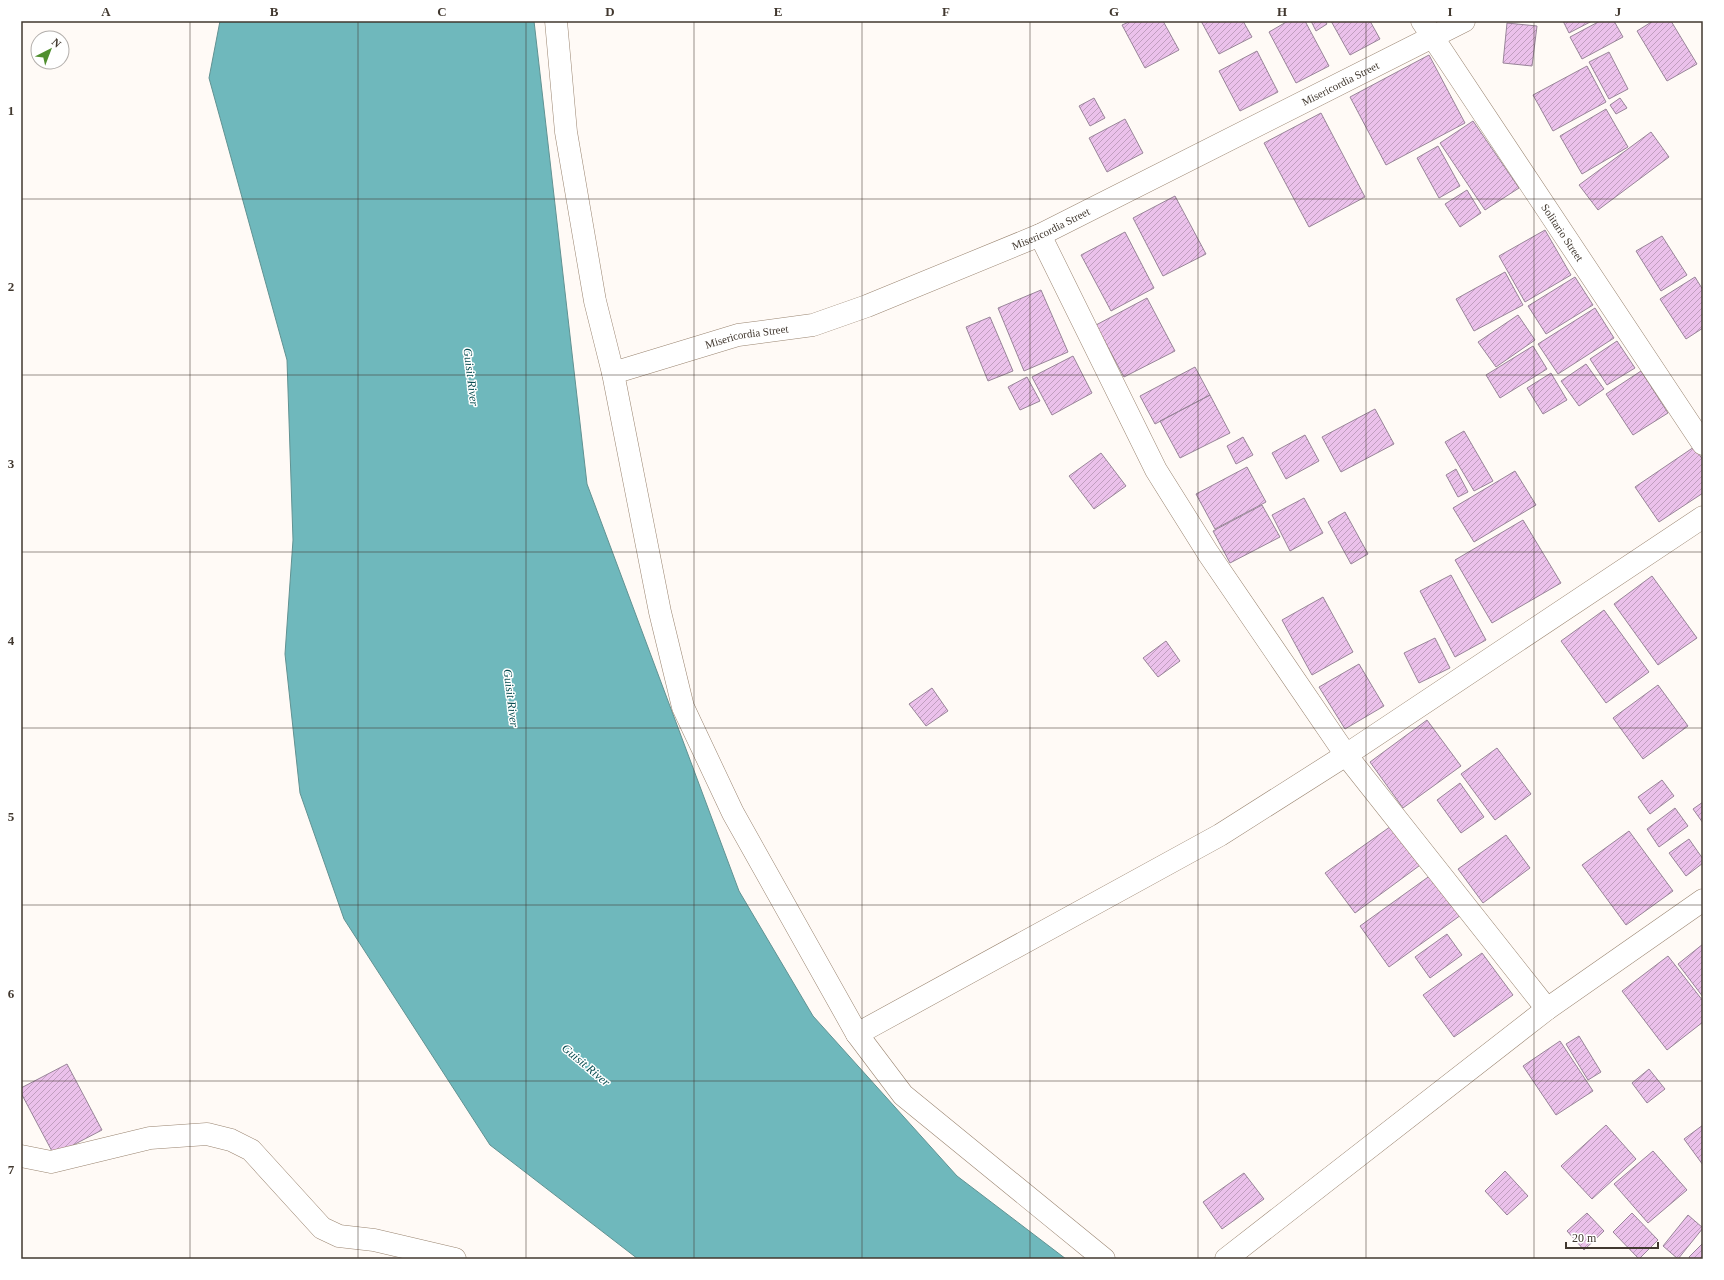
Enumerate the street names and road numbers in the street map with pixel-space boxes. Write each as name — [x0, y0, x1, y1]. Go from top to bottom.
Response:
street label: Misericordia Street — [1300, 59, 1381, 108]
street label: Solitario Street — [1539, 202, 1586, 264]
street label: Misericordia Street — [1010, 205, 1092, 252]
street label: Misericordia Street — [704, 322, 789, 351]

